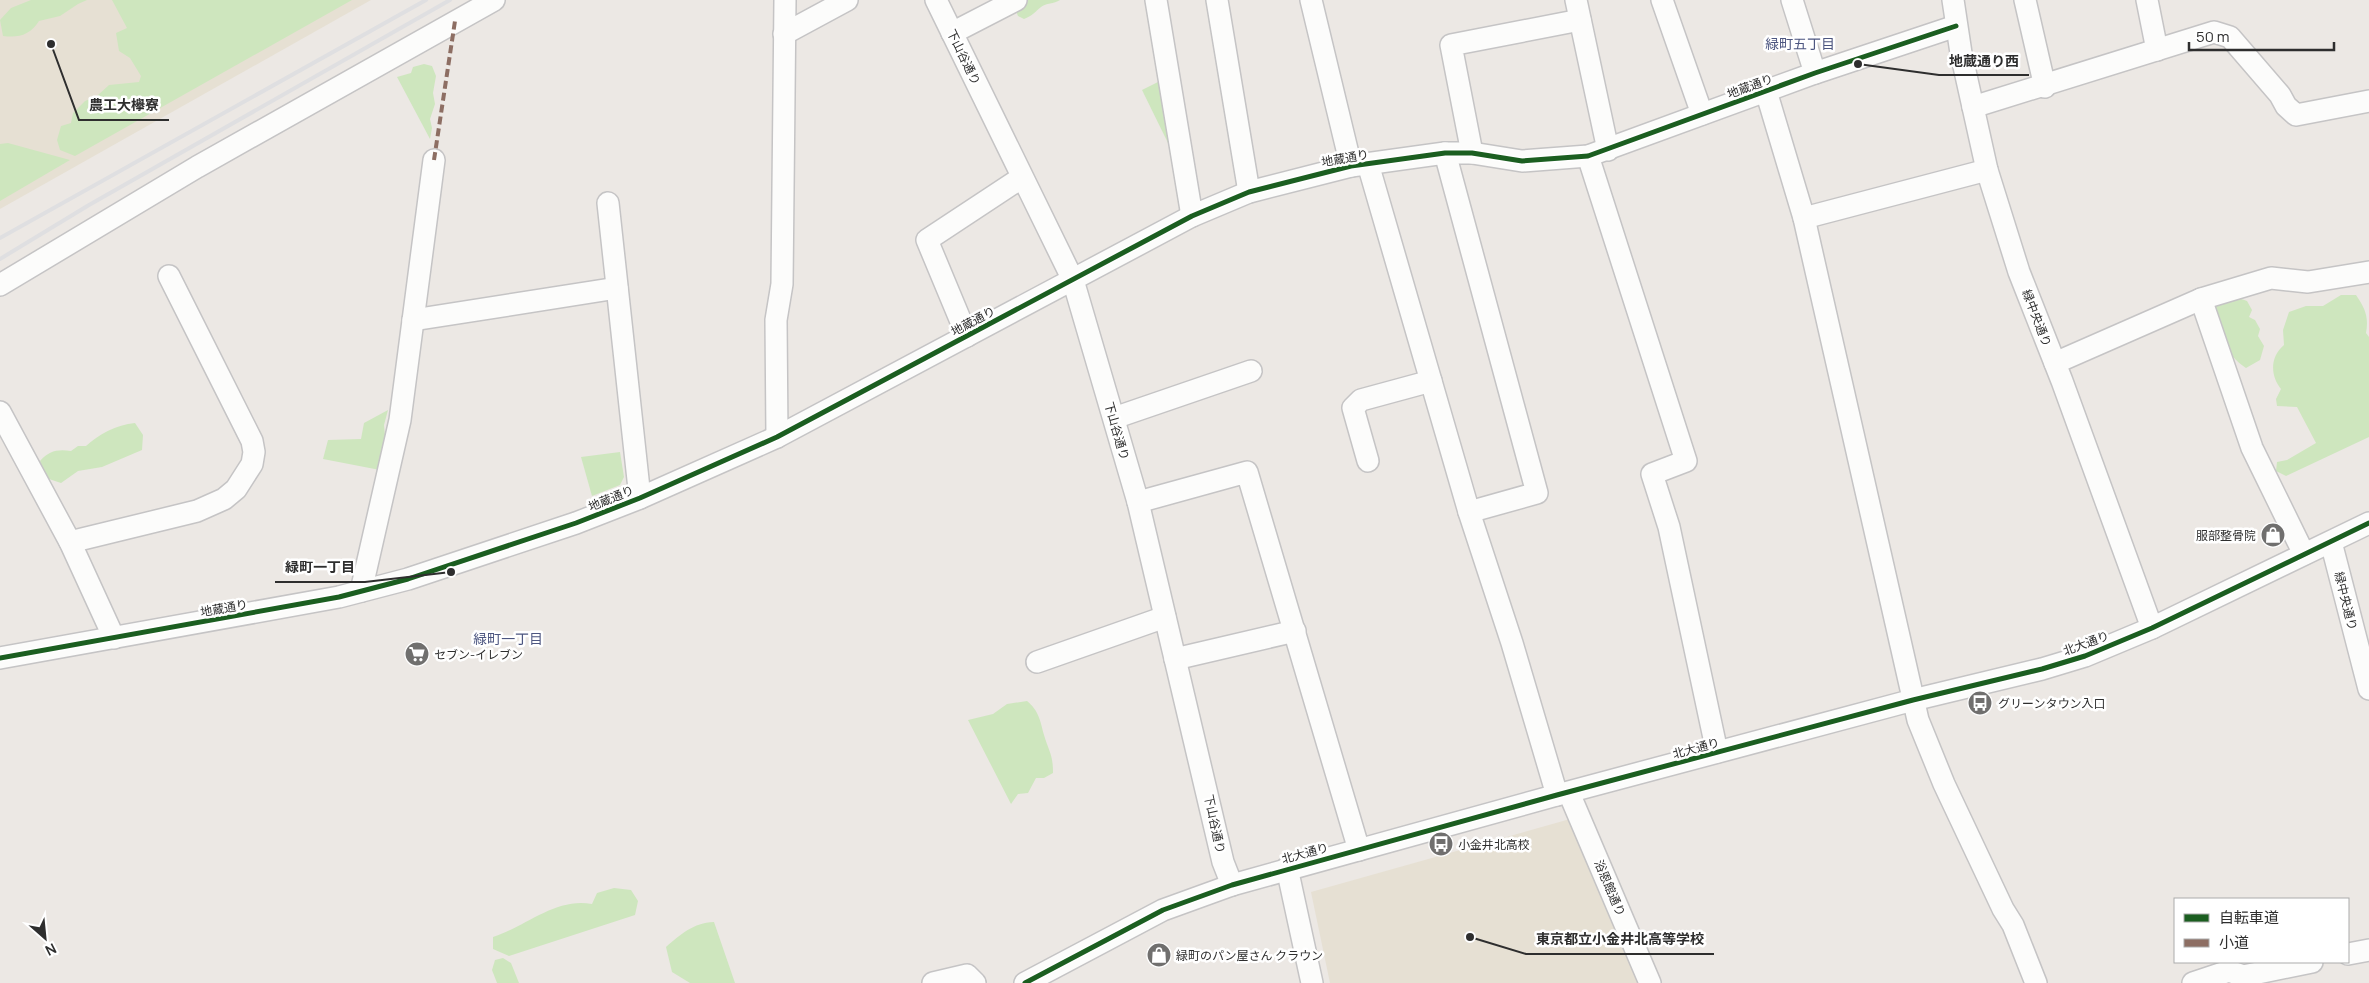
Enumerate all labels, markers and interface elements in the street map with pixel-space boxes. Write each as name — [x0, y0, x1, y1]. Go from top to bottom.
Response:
scale bar — [2189, 20, 2334, 52]
street label: 下山谷通り — [943, 26, 985, 88]
text: 50 m — [2196, 26, 2230, 47]
district label: 緑町五丁目 — [1765, 34, 1835, 53]
callout: 地蔵通り西 — [1939, 46, 2029, 75]
text: 地蔵通り西 — [1949, 51, 2019, 70]
street label: 地蔵通り — [1725, 70, 1775, 102]
callout: 農工大欅寮 — [79, 91, 169, 120]
text: 農工大欅寮 — [89, 95, 159, 114]
street label: 地蔵通り — [1320, 145, 1370, 171]
street label: 緑中央通り — [2018, 287, 2056, 349]
street label: 地蔵通り — [948, 302, 998, 340]
street label: 下山谷通り — [1101, 400, 1133, 462]
street label: 地蔵通り — [586, 481, 636, 515]
shop icon: 服部整骨院 — [2260, 522, 2286, 548]
place label: 服部整骨院 — [2196, 527, 2256, 544]
callout: 緑町一丁目 — [275, 553, 365, 582]
text: 緑町一丁目 — [285, 557, 355, 576]
street label: 緑中央通り — [2330, 570, 2362, 632]
street label: 地蔵通り — [199, 595, 249, 621]
street label: 北大通り — [2061, 627, 2111, 659]
district label: 緑町一丁目 — [473, 629, 543, 648]
supermarket icon: セブン-イレブン — [404, 641, 430, 667]
place label: セブン-イレブン — [434, 646, 523, 663]
bus stop icon: グリーンタウン入口 — [1967, 690, 1993, 716]
place label: グリーンタウン入口 — [1998, 695, 2105, 712]
street label: 北大通り — [1671, 734, 1721, 762]
street label: 下山谷通り — [1200, 793, 1230, 855]
bus stop icon: 小金井北高校 — [1428, 831, 1454, 857]
place label: 小金井北高校 — [1458, 836, 1530, 853]
street label: 北大通り — [1280, 839, 1330, 867]
street label: 浴恩館通り — [1590, 857, 1630, 919]
legend — [2174, 898, 2349, 963]
text: 自転車道 — [2219, 907, 2279, 928]
north arrow — [20, 913, 70, 963]
callout: 東京都立小金井北高等学校 — [1526, 925, 1714, 954]
text: 東京都立小金井北高等学校 — [1536, 929, 1704, 948]
text: 小道 — [2219, 932, 2249, 953]
text: N — [42, 939, 60, 961]
shop icon: 緑町のパン屋さん クラウン — [1146, 942, 1172, 968]
place label: 緑町のパン屋さん クラウン — [1176, 947, 1323, 964]

